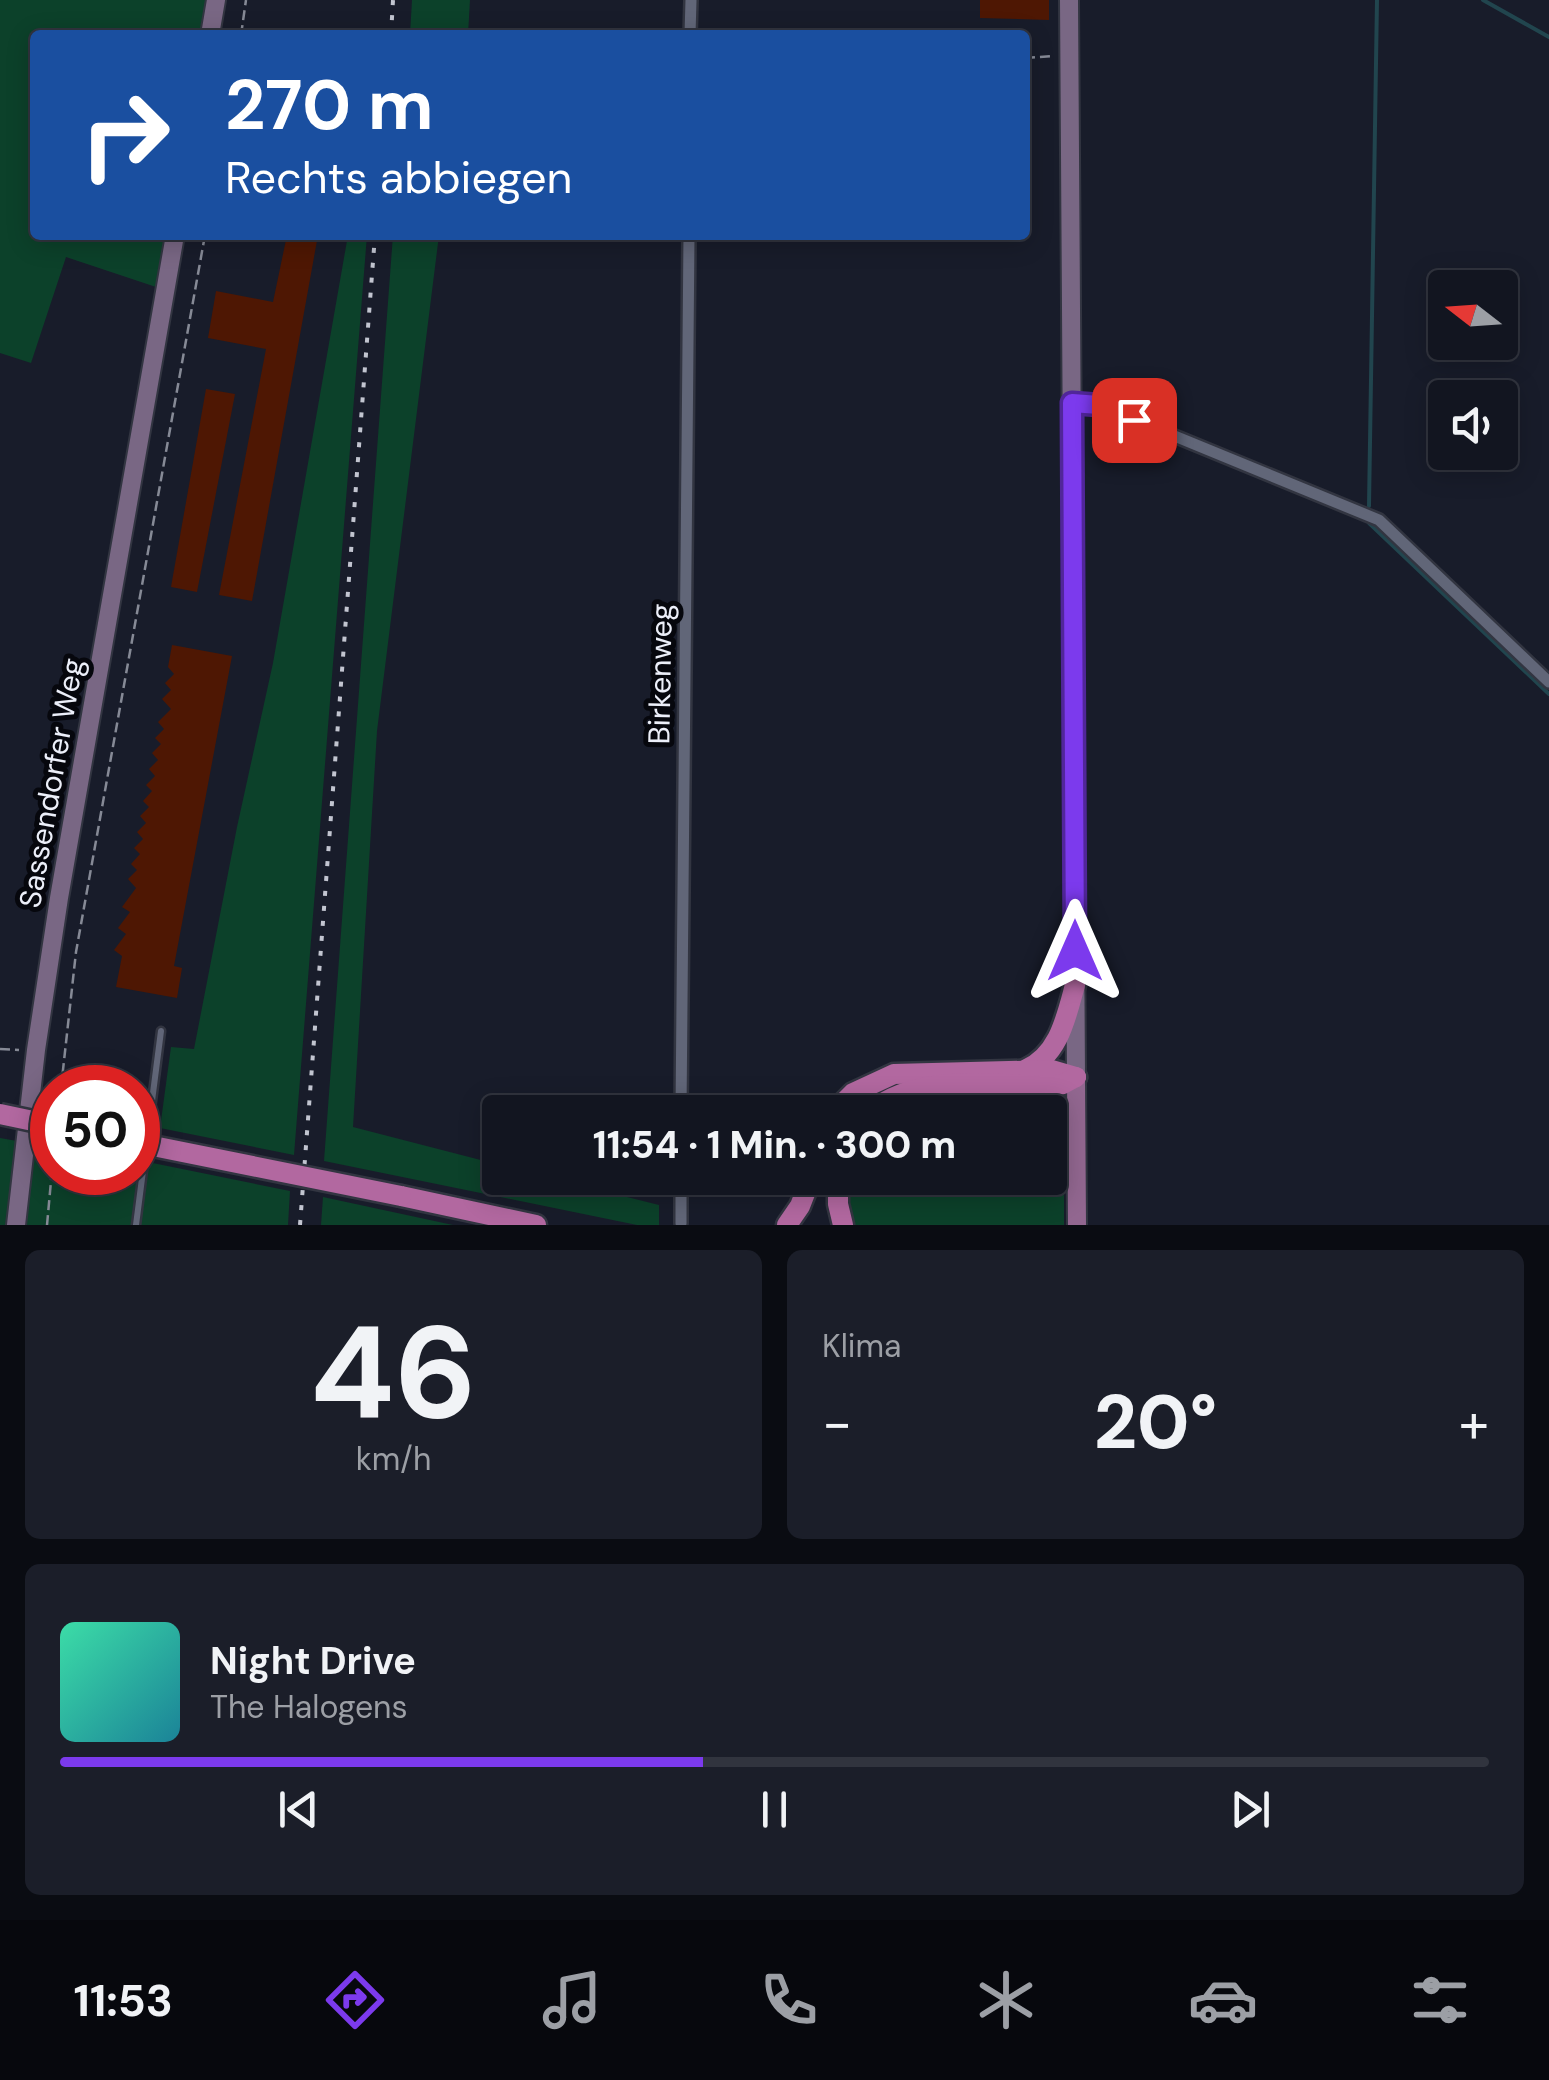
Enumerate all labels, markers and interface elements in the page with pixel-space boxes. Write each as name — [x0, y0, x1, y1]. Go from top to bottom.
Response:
text: 270 m — [225, 60, 434, 151]
icon: right — [60, 70, 190, 200]
text: Rechts abbiegen — [225, 148, 572, 207]
north arrow — [1428, 270, 1518, 360]
map controls — [1428, 270, 1518, 470]
pin — [1092, 378, 1177, 463]
button: sound — [1428, 380, 1518, 470]
icon: arrive — [1107, 393, 1162, 448]
street label: Birkenweg — [639, 603, 681, 745]
street label: Sassendorfer Weg — [10, 655, 92, 911]
position arrow — [1023, 899, 1127, 1003]
speed limit sign: 50 — [30, 1065, 160, 1195]
text: 11:54 · 1 Min. · 300 m — [593, 1120, 956, 1170]
text: 46 — [310, 1288, 477, 1457]
text: Klima — [822, 1325, 901, 1367]
text: 20° — [1094, 1374, 1217, 1471]
text: − — [822, 1387, 852, 1459]
text: + — [1459, 1387, 1489, 1459]
text: km/h — [356, 1438, 431, 1480]
text: Night Drive — [210, 1636, 416, 1686]
text: The Halogens — [210, 1686, 408, 1728]
icon: previous — [271, 1782, 326, 1837]
icon: pause — [747, 1782, 802, 1837]
icon: next — [1223, 1782, 1278, 1837]
icon: directions — [320, 1965, 390, 2035]
icon: music — [537, 1965, 607, 2035]
icon: phone — [754, 1965, 824, 2035]
icon: climate — [971, 1965, 1041, 2035]
icon: car — [1188, 1965, 1258, 2035]
icon: filters — [1405, 1965, 1475, 2035]
text: 11:53 — [74, 1971, 173, 2030]

